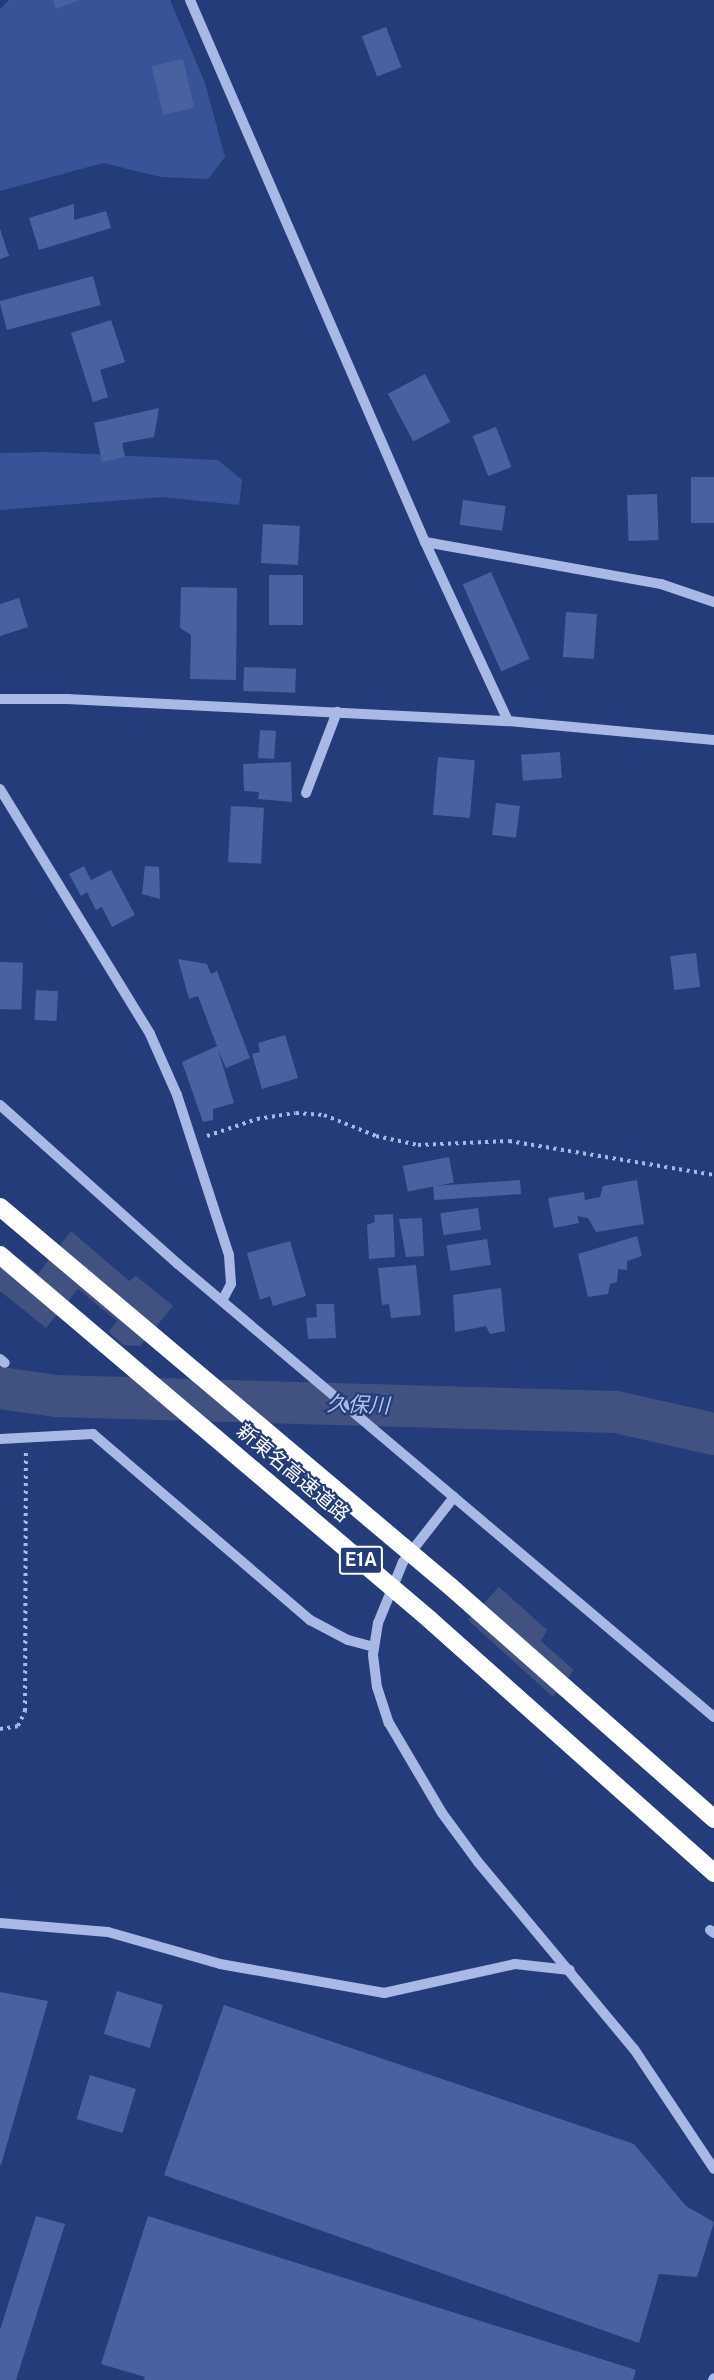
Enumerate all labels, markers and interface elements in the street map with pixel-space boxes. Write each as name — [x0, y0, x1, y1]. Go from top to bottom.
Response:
water label: 久保川 — [326, 1391, 390, 1419]
street label: 新東名高速道路 — [232, 1419, 354, 1527]
road number: E1A — [338, 1545, 384, 1575]

